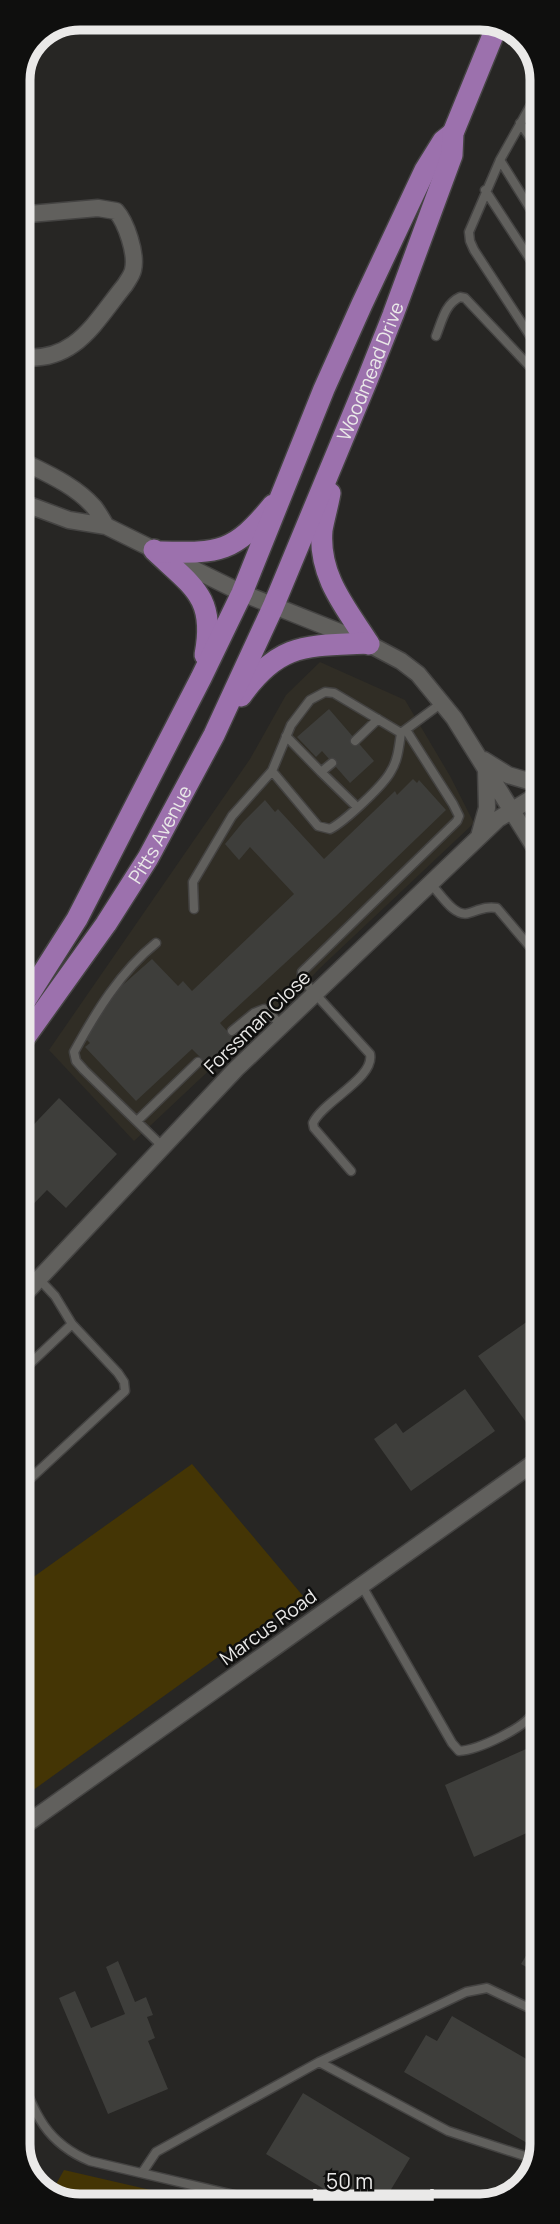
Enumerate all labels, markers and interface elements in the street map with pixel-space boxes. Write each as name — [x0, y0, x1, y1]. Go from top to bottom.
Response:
street label: Woodmead Drive — [330, 298, 410, 445]
street label: Pitts Avenue — [122, 780, 198, 889]
street label: Forssman Close — [198, 964, 316, 1080]
street label: Marcus Road — [214, 1583, 322, 1671]
scale bar — [315, 2158, 432, 2202]
text: 50 m — [326, 2167, 373, 2195]

